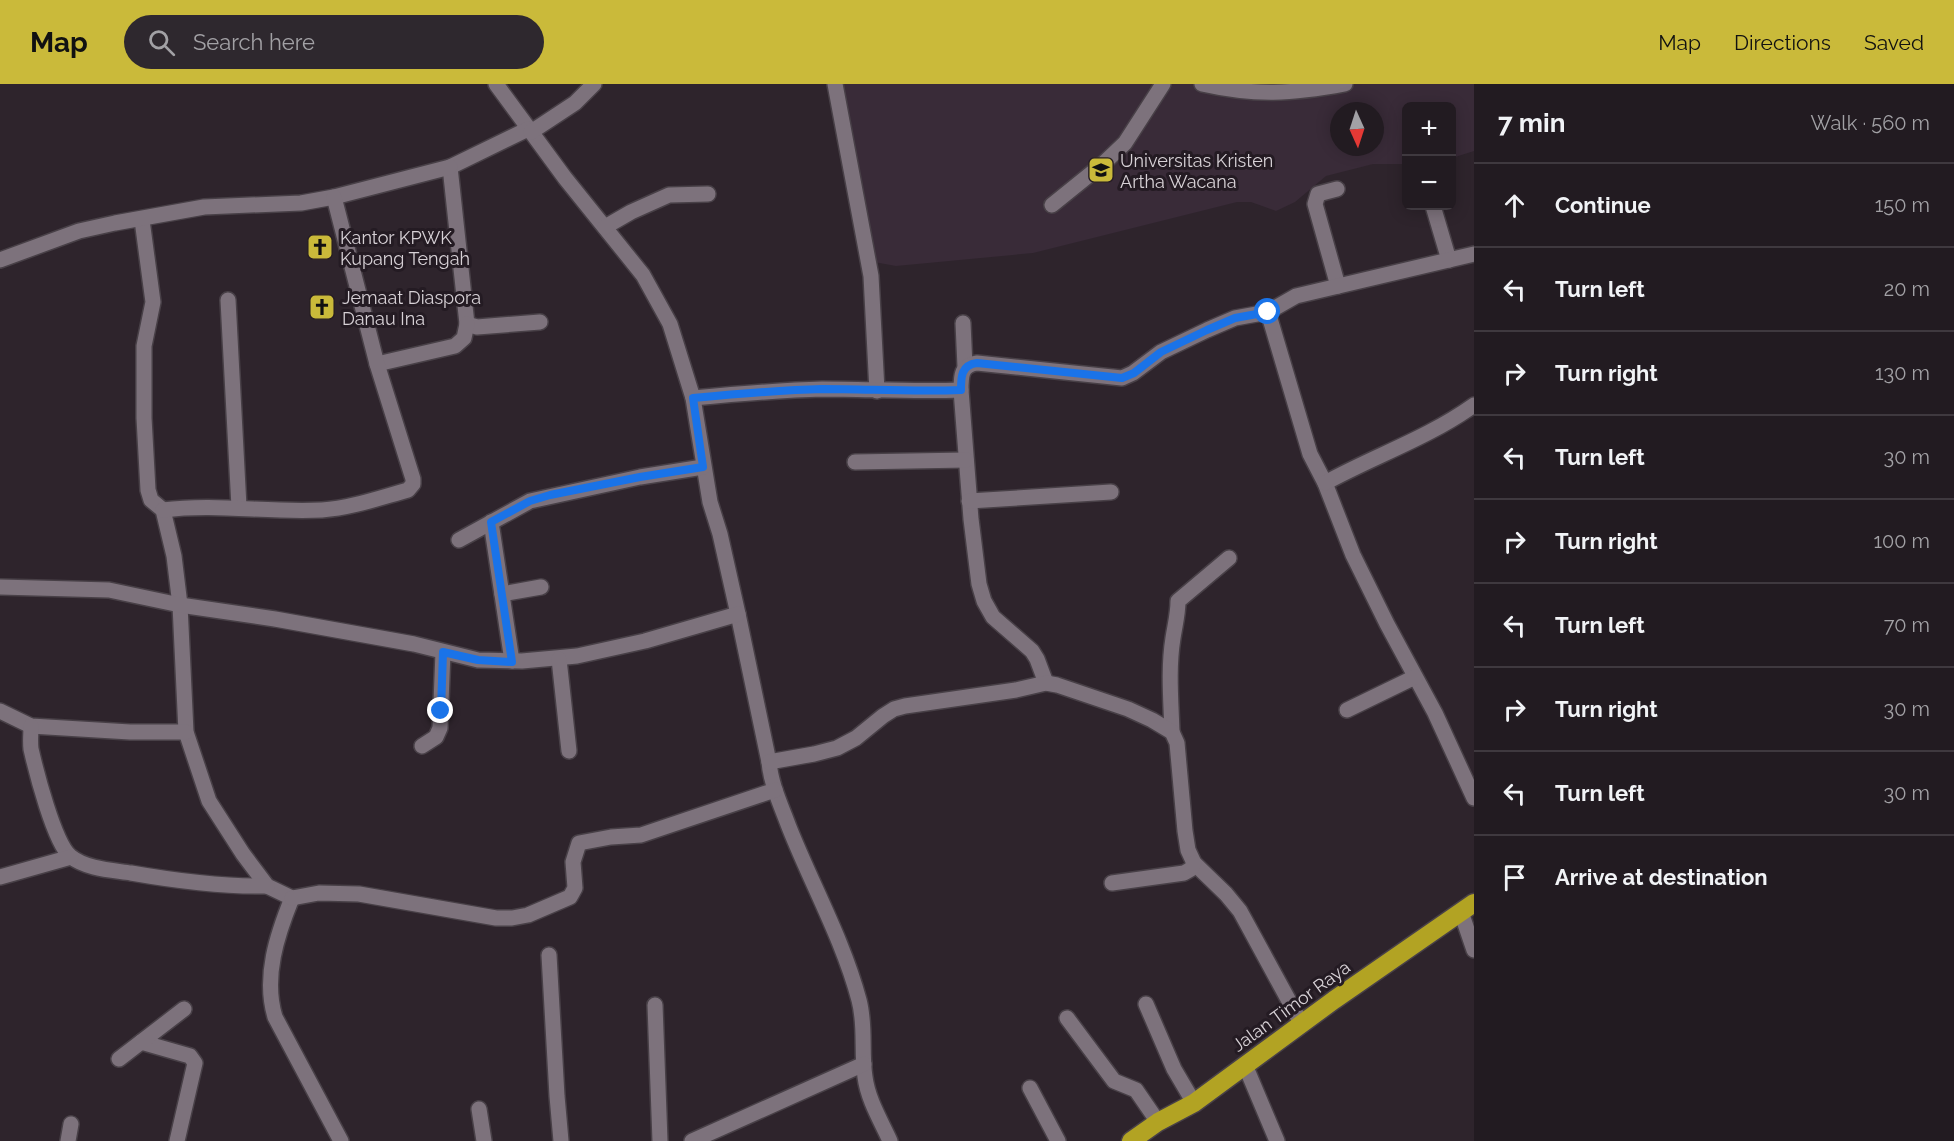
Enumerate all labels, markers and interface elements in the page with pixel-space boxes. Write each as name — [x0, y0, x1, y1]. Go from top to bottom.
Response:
search box — [124, 15, 544, 69]
text: Map — [30, 26, 88, 59]
icon: search — [145, 26, 178, 59]
text: Search here — [193, 29, 315, 55]
text: Map — [1658, 30, 1701, 55]
text: Directions — [1734, 30, 1831, 55]
text: Saved — [1864, 30, 1924, 55]
north arrow — [1330, 102, 1384, 156]
map controls — [1402, 102, 1456, 210]
button: + — [1402, 102, 1456, 156]
text: 7 min — [1498, 108, 1565, 138]
text: Walk · 560 m — [1811, 111, 1930, 135]
place label: Universitas Kristen Artha Wacana — [1120, 150, 1273, 192]
school or university icon: Universitas Kristen Artha Wacana — [1086, 155, 1116, 185]
button: − — [1402, 156, 1456, 210]
icon: ahead — [1498, 189, 1531, 222]
text: Continue — [1555, 192, 1651, 218]
text: 150 m — [1875, 193, 1930, 217]
place label: Kantor KPWK Kupang Tengah — [340, 227, 470, 269]
church icon: Kantor KPWK Kupang Tengah — [305, 232, 335, 262]
icon: left — [1498, 273, 1531, 306]
text: Turn left — [1555, 276, 1645, 302]
text: 20 m — [1884, 277, 1930, 301]
place label: Jemaat Diaspora Danau Ina — [342, 287, 481, 329]
church icon: Jemaat Diaspora Danau Ina — [307, 292, 337, 322]
route start — [1254, 298, 1280, 324]
icon: right — [1498, 357, 1531, 390]
text: Turn right — [1555, 360, 1658, 386]
text: 130 m — [1875, 361, 1930, 385]
icon: left — [1498, 441, 1531, 474]
text: Turn left — [1555, 444, 1645, 470]
text: 30 m — [1884, 445, 1930, 469]
icon: right — [1498, 525, 1531, 558]
text: Turn right — [1555, 528, 1658, 554]
text: 100 m — [1873, 529, 1930, 553]
icon: left — [1498, 609, 1531, 642]
text: Turn left — [1555, 612, 1645, 638]
text: 70 m — [1884, 613, 1930, 637]
icon: right — [1498, 693, 1531, 726]
text: Turn right — [1555, 696, 1658, 722]
route end — [427, 697, 453, 723]
text: 30 m — [1884, 697, 1930, 721]
icon: left — [1498, 777, 1531, 810]
text: Turn left — [1555, 780, 1645, 806]
text: 30 m — [1884, 781, 1930, 805]
icon: arrive — [1498, 861, 1531, 894]
text: Arrive at destination — [1555, 864, 1768, 890]
street label: Jalan Timor Raya — [1228, 956, 1354, 1056]

